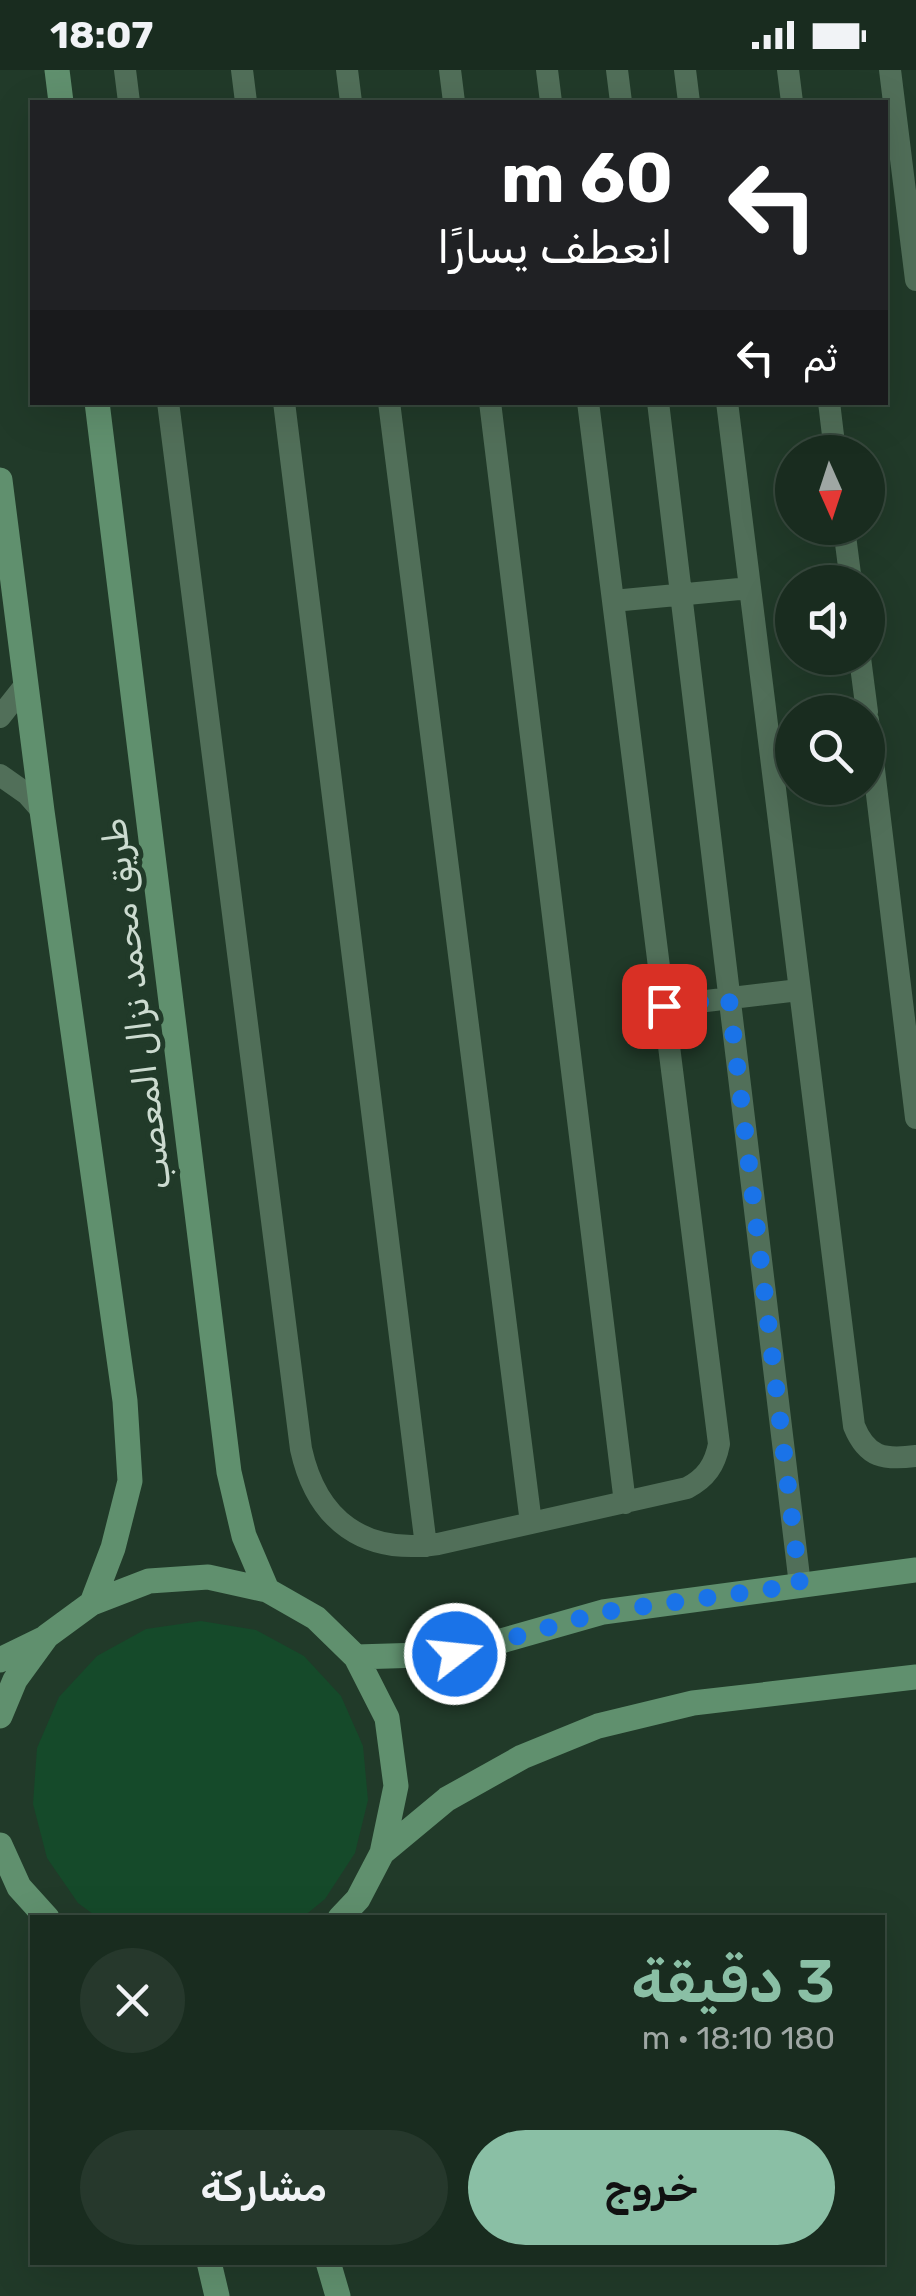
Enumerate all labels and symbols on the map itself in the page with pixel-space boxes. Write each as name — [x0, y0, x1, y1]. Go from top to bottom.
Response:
north arrow — [775, 435, 885, 545]
street label: طريق محمد نزال المعصب — [92, 816, 180, 1192]
pin — [622, 964, 707, 1049]
position arrow — [403, 1602, 507, 1706]

